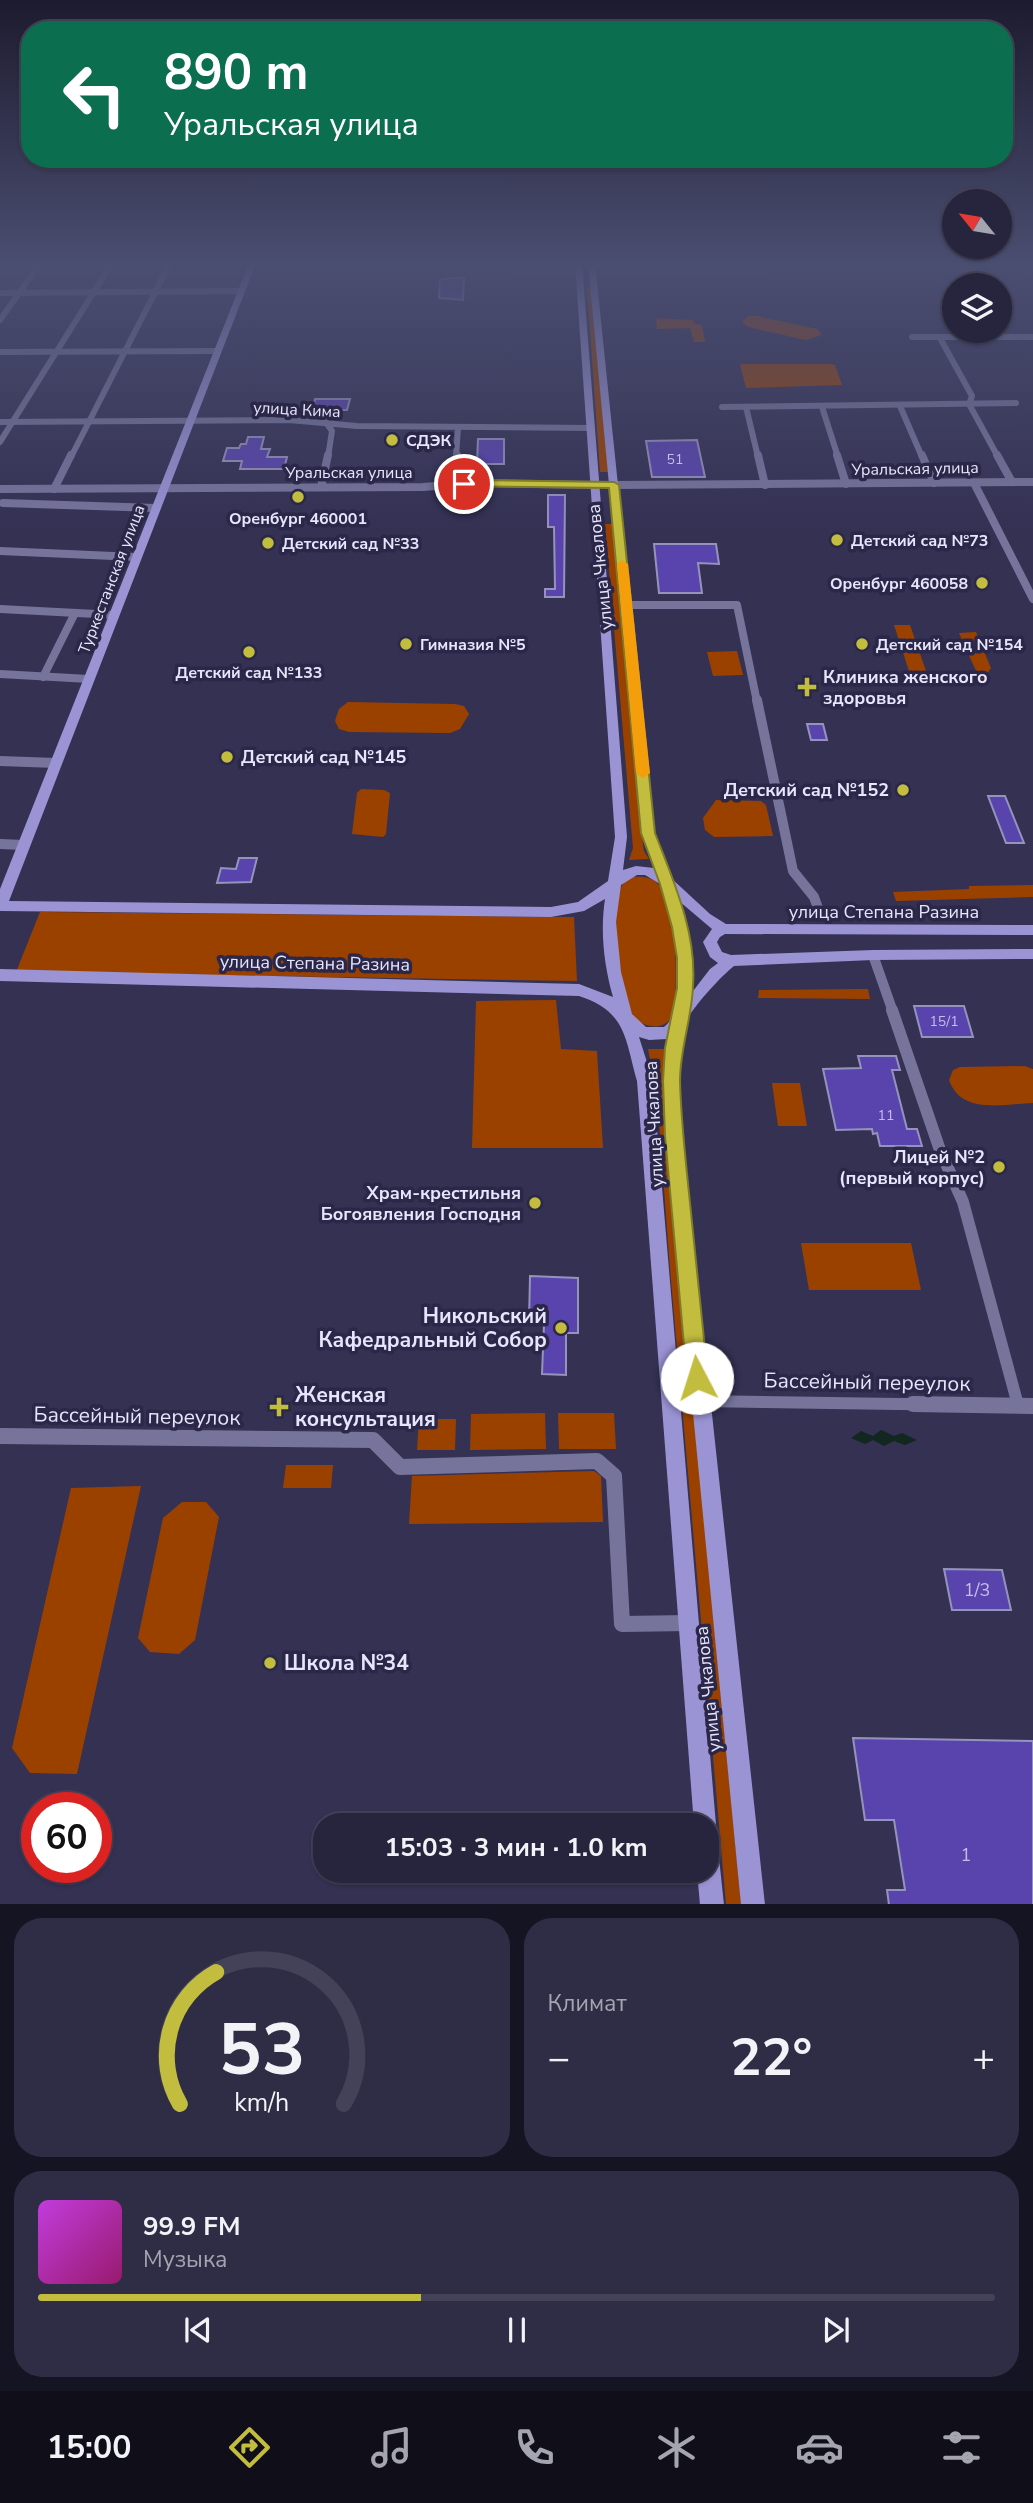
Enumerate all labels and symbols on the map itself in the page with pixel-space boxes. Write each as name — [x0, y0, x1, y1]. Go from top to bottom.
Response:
north arrow — [942, 189, 1012, 259]
street label: улица Кима — [253, 397, 341, 423]
place label: СДЭК — [406, 430, 452, 452]
marker: СДЭК — [384, 432, 400, 448]
house number: 51 — [667, 450, 683, 469]
pin — [434, 454, 494, 514]
street label: Уральская улица — [850, 457, 979, 481]
street label: Уральская улица — [284, 462, 413, 484]
marker: Оренбург 460001 — [290, 489, 306, 505]
street label: Туркестанская улица — [73, 502, 151, 657]
street label: улица Чкалова — [581, 503, 619, 631]
place label: Оренбург 460001 — [229, 508, 367, 530]
place label: Детский сад №73 — [851, 530, 988, 552]
marker: Детский сад №73 — [829, 532, 845, 548]
place label: Детский сад №33 — [282, 533, 419, 555]
marker: Детский сад №33 — [260, 535, 276, 551]
place label: Оренбург 460058 — [830, 573, 968, 595]
marker: Оренбург 460058 — [974, 575, 990, 591]
place label: Гимназия №5 — [420, 634, 526, 656]
place label: Детский сад №154 — [876, 634, 1023, 656]
marker: Гимназия №5 — [398, 636, 414, 652]
marker: Детский сад №154 — [854, 636, 870, 652]
marker: Детский сад №133 — [241, 644, 257, 660]
place label: Детский сад №133 — [176, 662, 322, 684]
place label: Клиника женского здоровья — [823, 665, 988, 710]
marker: Клиника женского здоровья — [797, 677, 817, 697]
place label: Детский сад №145 — [241, 745, 407, 769]
marker: Детский сад №145 — [219, 749, 235, 765]
place label: Детский сад №152 — [724, 778, 889, 802]
marker: Детский сад №152 — [895, 782, 911, 798]
street label: улица Степана Разина — [789, 900, 979, 924]
street label: улица Степана Разина — [220, 949, 410, 977]
house number: 15/1 — [929, 1012, 959, 1031]
street label: улица Чкалова — [639, 1060, 669, 1188]
house number: 11 — [878, 1106, 894, 1125]
place label: Лицей №2 (первый корпус) — [839, 1145, 985, 1190]
marker: Лицей №2 (первый корпус) — [991, 1159, 1007, 1175]
place label: Храм-крестильня Богоявления Господня — [321, 1181, 521, 1226]
marker: Храм-крестильня Богоявления Господня — [527, 1195, 543, 1211]
place label: Никольский Кафедральный Собор — [318, 1302, 547, 1354]
marker: Никольский Кафедральный Собор — [553, 1320, 569, 1336]
position arrow — [660, 1341, 734, 1415]
street label: Бассейный переулок — [763, 1366, 972, 1398]
place label: Женская консультация — [295, 1381, 436, 1433]
marker: Женская консультация — [269, 1397, 289, 1417]
street label: Бассейный переулок — [33, 1400, 242, 1432]
house number: 1/3 — [964, 1578, 990, 1602]
street label: улица Чкалова — [689, 1625, 727, 1753]
place label: Школа №34 — [284, 1649, 409, 1677]
marker: Школа №34 — [262, 1655, 278, 1671]
speed limit sign: 60 — [21, 1792, 112, 1883]
house number: 1 — [961, 1843, 971, 1867]

